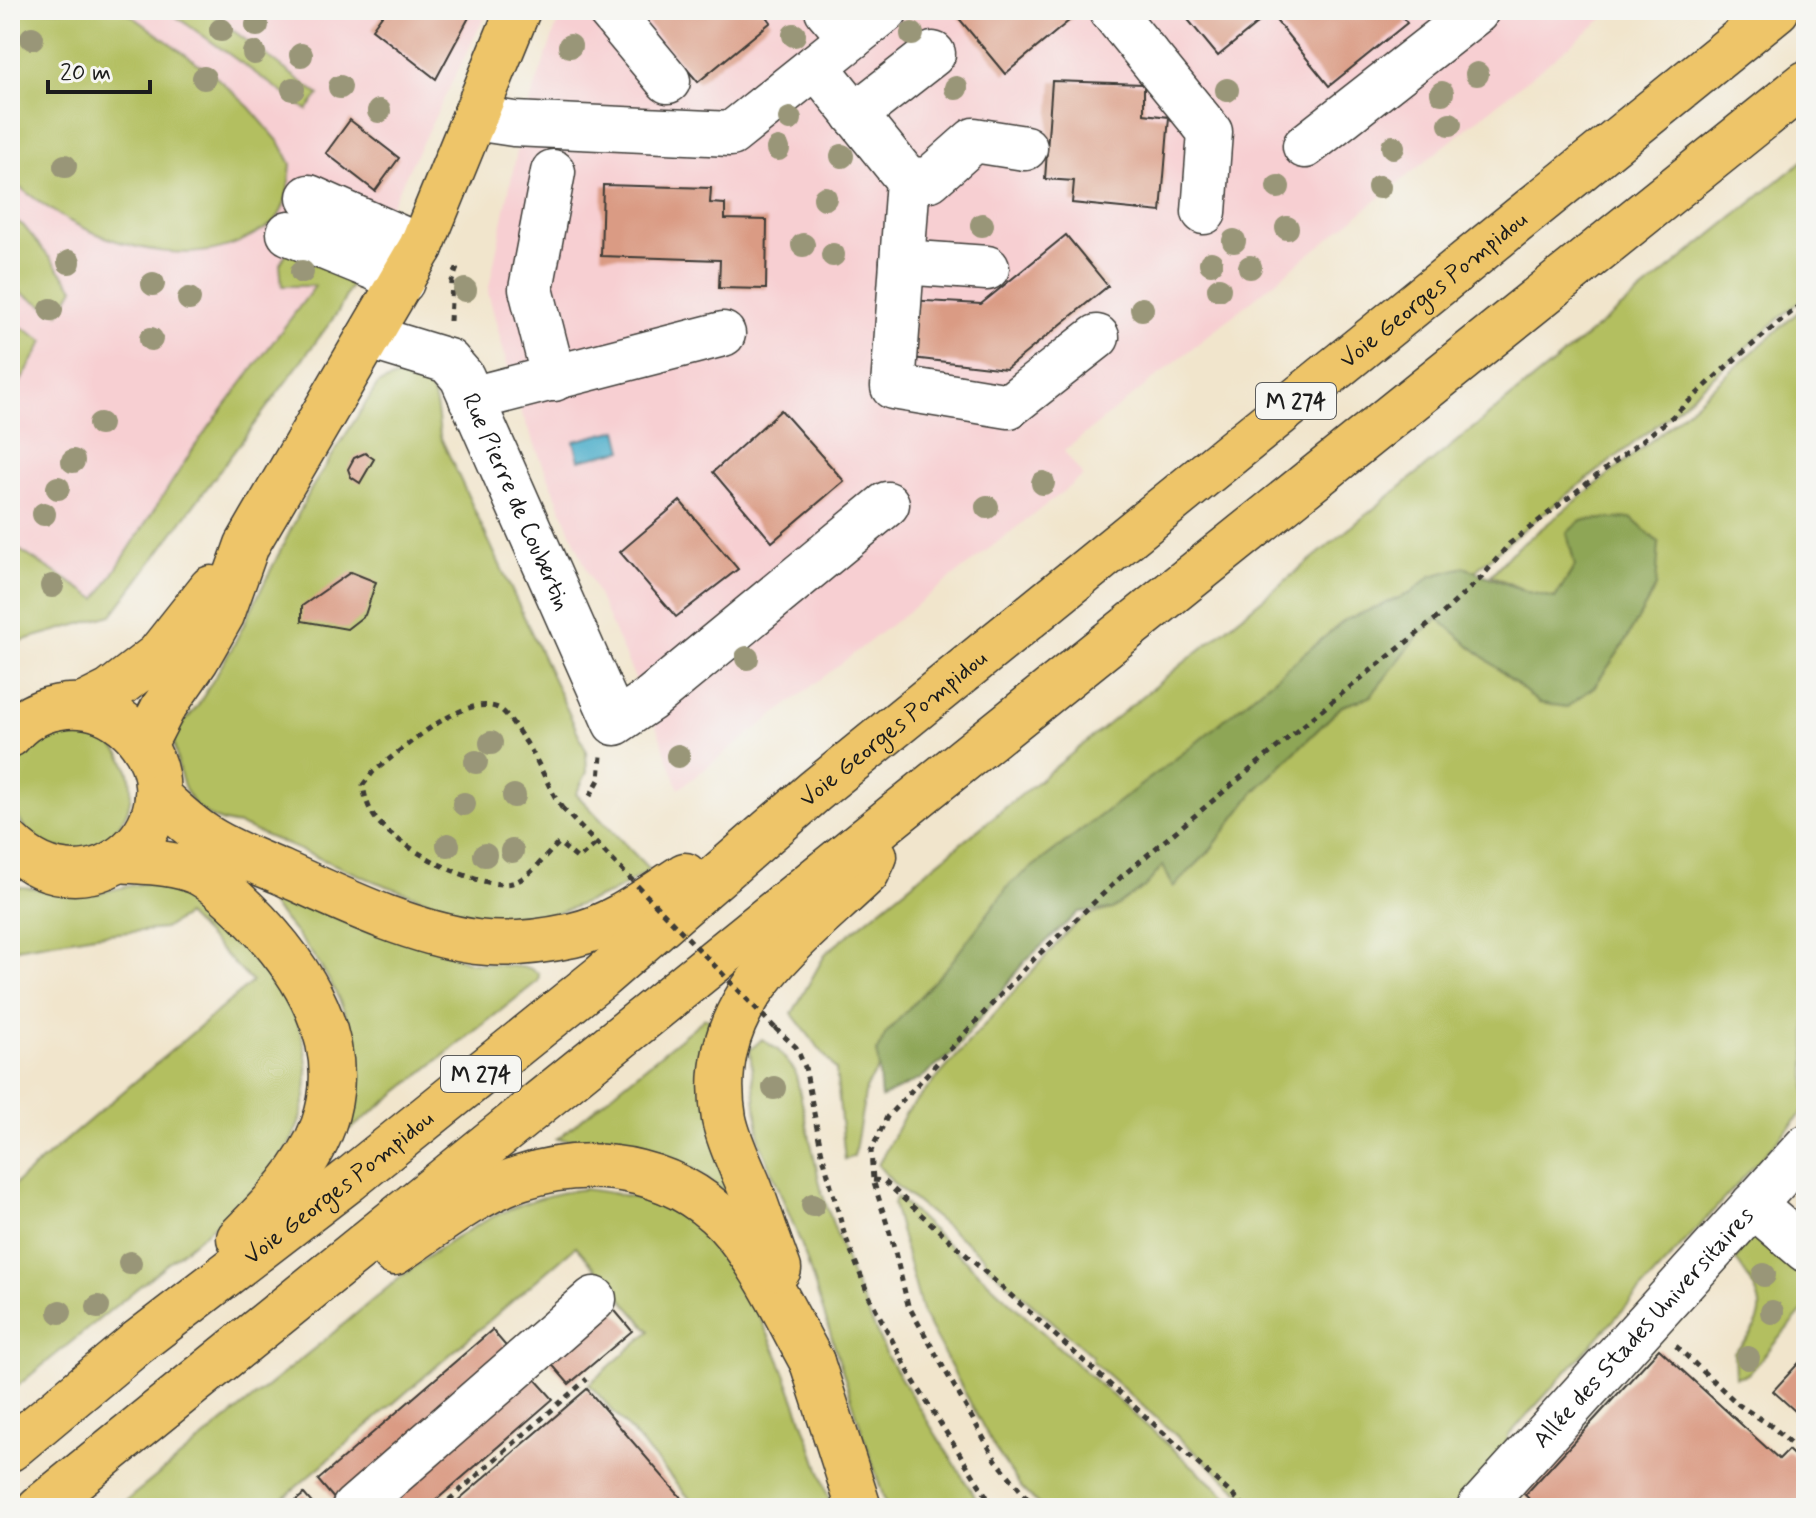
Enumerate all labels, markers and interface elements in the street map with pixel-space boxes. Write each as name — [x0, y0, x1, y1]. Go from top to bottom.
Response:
scale bar — [48, 44, 150, 94]
text: 20 m — [60, 58, 111, 89]
street label: Voie Georges Pompidou — [1334, 205, 1534, 376]
road number: M 274 — [1256, 383, 1336, 419]
street label: Rue Pierre de Coubertin — [454, 389, 577, 616]
street label: Voie Georges Pompidou — [793, 643, 994, 815]
road number: M 274 — [441, 1056, 521, 1092]
street label: Voie Georges Pompidou — [238, 1104, 441, 1272]
street label: Allée des Stades Universitaires — [1527, 1201, 1761, 1455]

